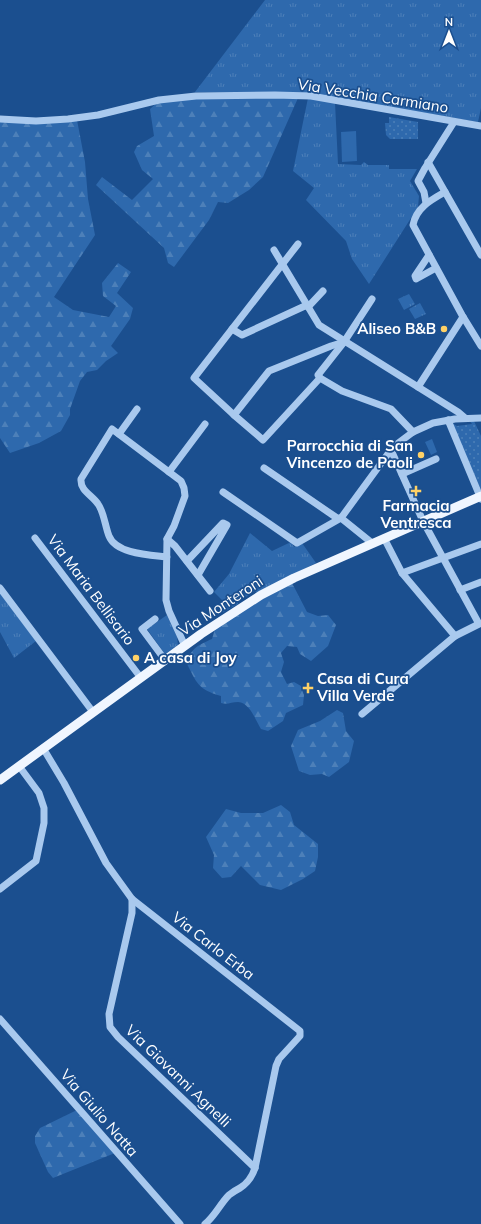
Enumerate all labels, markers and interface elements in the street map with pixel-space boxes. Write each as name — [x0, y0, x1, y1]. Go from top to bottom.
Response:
north arrow — [429, 12, 469, 52]
text: N — [445, 15, 453, 29]
street label: Via Vecchia Carmiano — [296, 74, 450, 117]
place label: Aliseo B&B — [357, 319, 436, 338]
marker: Aliseo B&B — [439, 324, 449, 334]
place label: Parrocchia di San Vincenzo de Paoli — [286, 436, 413, 472]
marker: Parrocchia di San Vincenzo de Paoli — [416, 450, 426, 460]
marker: Farmacia Ventresca — [411, 486, 421, 496]
place label: Farmacia Ventresca — [379, 496, 452, 532]
street label: Via Maria Bellisario — [44, 531, 139, 649]
street label: Via Monteroni — [175, 571, 266, 640]
place label: A casa di Joy — [144, 648, 238, 667]
marker: A casa di Joy — [131, 653, 141, 663]
place label: Casa di Cura Villa Verde — [316, 669, 409, 705]
marker: Casa di Cura Villa Verde — [302, 682, 314, 694]
street label: Via Carlo Erba — [168, 907, 258, 984]
street label: Via Giovanni Agnelli — [122, 1020, 235, 1131]
street label: Via Giulio Natta — [56, 1065, 142, 1160]

